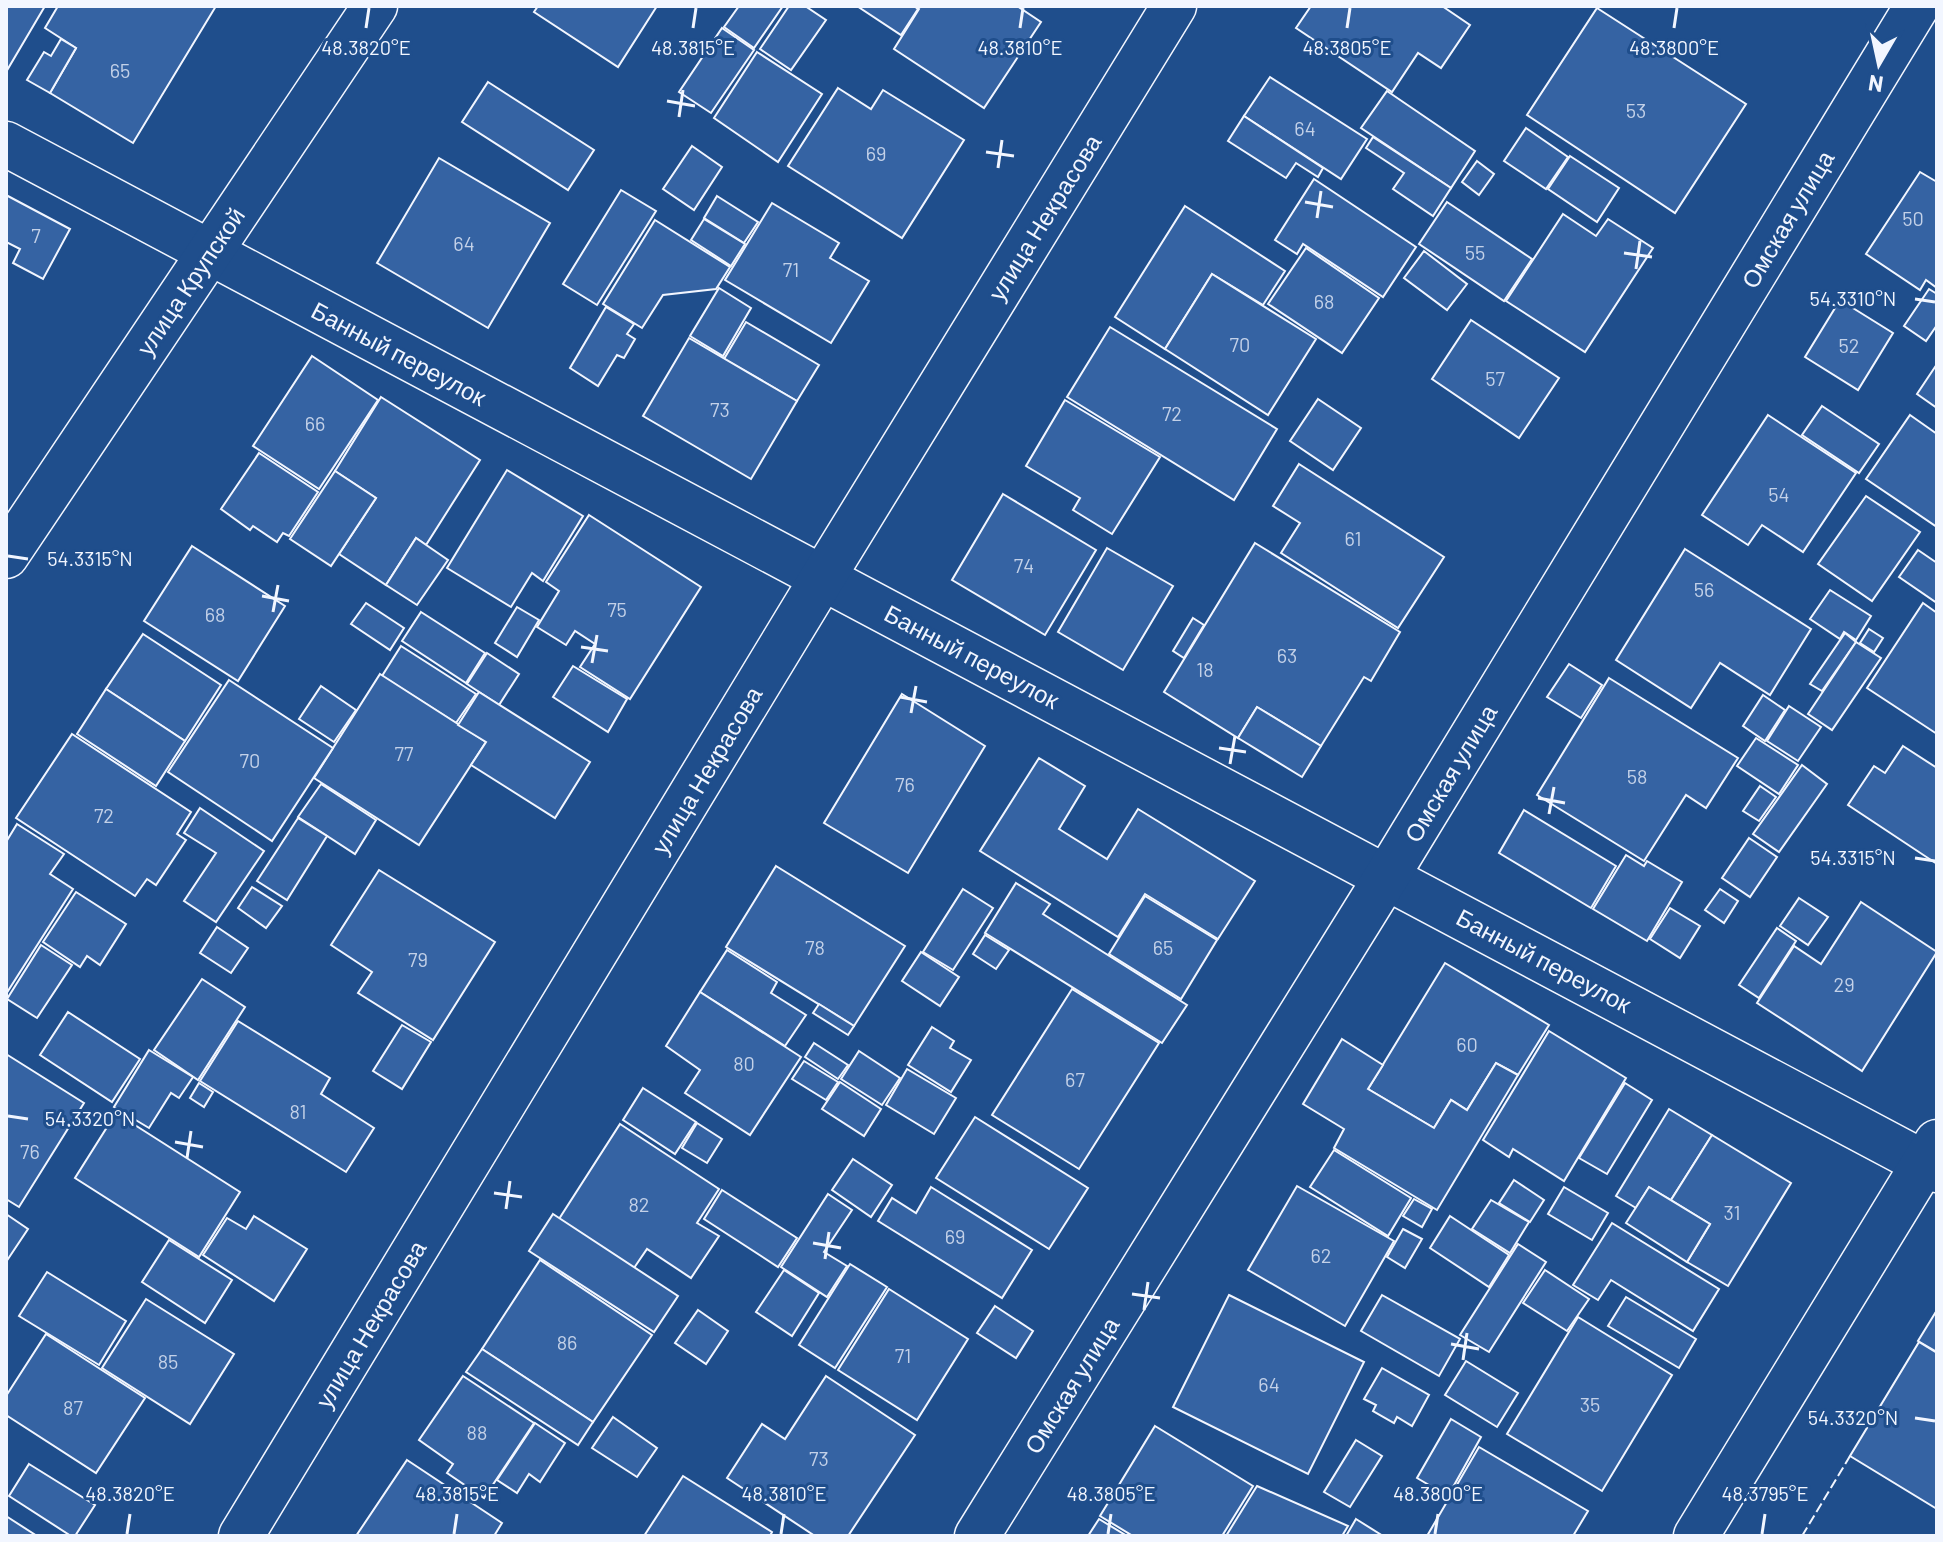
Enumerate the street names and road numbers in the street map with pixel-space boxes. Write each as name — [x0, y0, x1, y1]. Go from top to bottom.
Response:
street label: улица Некрасова — [981, 128, 1107, 305]
street label: Омская улица — [1735, 144, 1840, 293]
street label: улица Крупской — [130, 201, 250, 361]
street label: Банный переулок — [307, 295, 492, 411]
street label: Банный переулок — [880, 598, 1065, 714]
street label: улица Некрасова — [645, 681, 768, 859]
street label: Омская улица — [1398, 698, 1503, 847]
street label: Банный переулок — [1452, 902, 1637, 1018]
street label: улица Некрасова — [309, 1235, 432, 1413]
street label: Омская улица — [1018, 1311, 1125, 1459]

